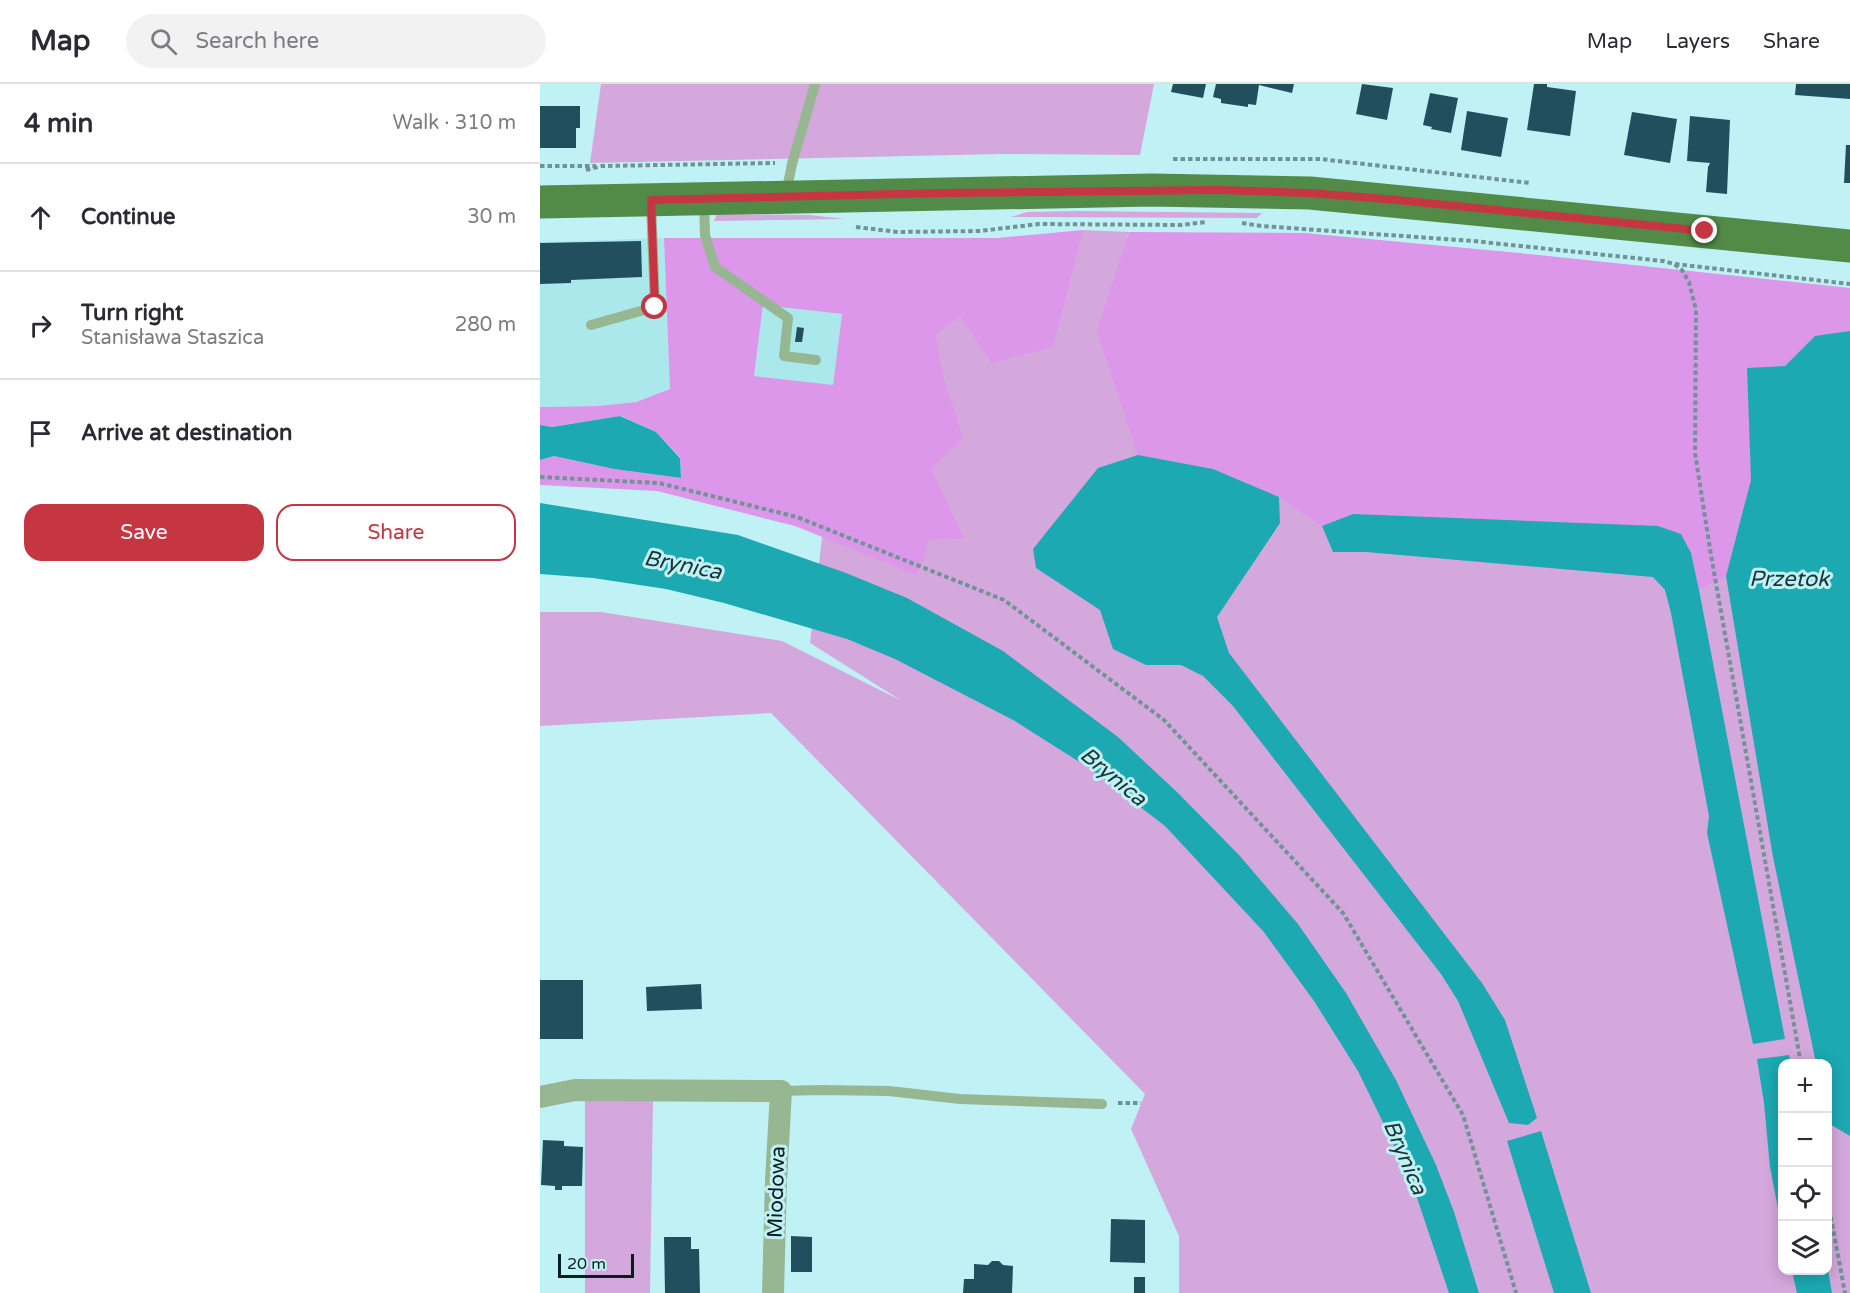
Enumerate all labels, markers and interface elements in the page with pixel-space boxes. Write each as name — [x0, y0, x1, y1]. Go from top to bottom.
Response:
search box — [126, 14, 546, 68]
text: Map — [30, 24, 90, 58]
icon: search — [147, 25, 180, 58]
text: Search here — [195, 28, 319, 54]
text: Map — [1587, 29, 1632, 54]
text: Layers — [1665, 29, 1730, 54]
text: Share — [1763, 29, 1820, 54]
text: 4 min — [24, 108, 93, 139]
text: Walk · 310 m — [393, 111, 516, 135]
icon: ahead — [24, 201, 57, 234]
text: Continue — [81, 204, 176, 230]
text: 30 m — [467, 205, 516, 229]
route end — [1691, 217, 1717, 243]
route start — [641, 293, 667, 319]
text: Turn right — [81, 300, 183, 326]
icon: right — [24, 309, 57, 342]
text: 280 m — [455, 313, 516, 337]
text: Stanisława Staszica — [81, 326, 264, 350]
icon: arrive — [24, 417, 57, 450]
text: Arrive at destination — [81, 420, 292, 446]
button: Save — [24, 504, 264, 561]
button: Share — [276, 504, 516, 561]
water label: Brynica — [642, 545, 724, 585]
water label: Przetok — [1749, 566, 1831, 592]
water label: Brynica — [1075, 742, 1152, 812]
map controls — [1778, 1059, 1832, 1275]
button: + — [1778, 1059, 1832, 1113]
button: − — [1778, 1113, 1832, 1167]
water label: Brynica — [1378, 1116, 1433, 1199]
street label: Miodowa — [762, 1145, 791, 1239]
button: locate — [1778, 1167, 1832, 1221]
button: layers — [1778, 1221, 1832, 1275]
scale bar — [558, 1251, 634, 1278]
text: 20 m — [567, 1254, 606, 1274]

